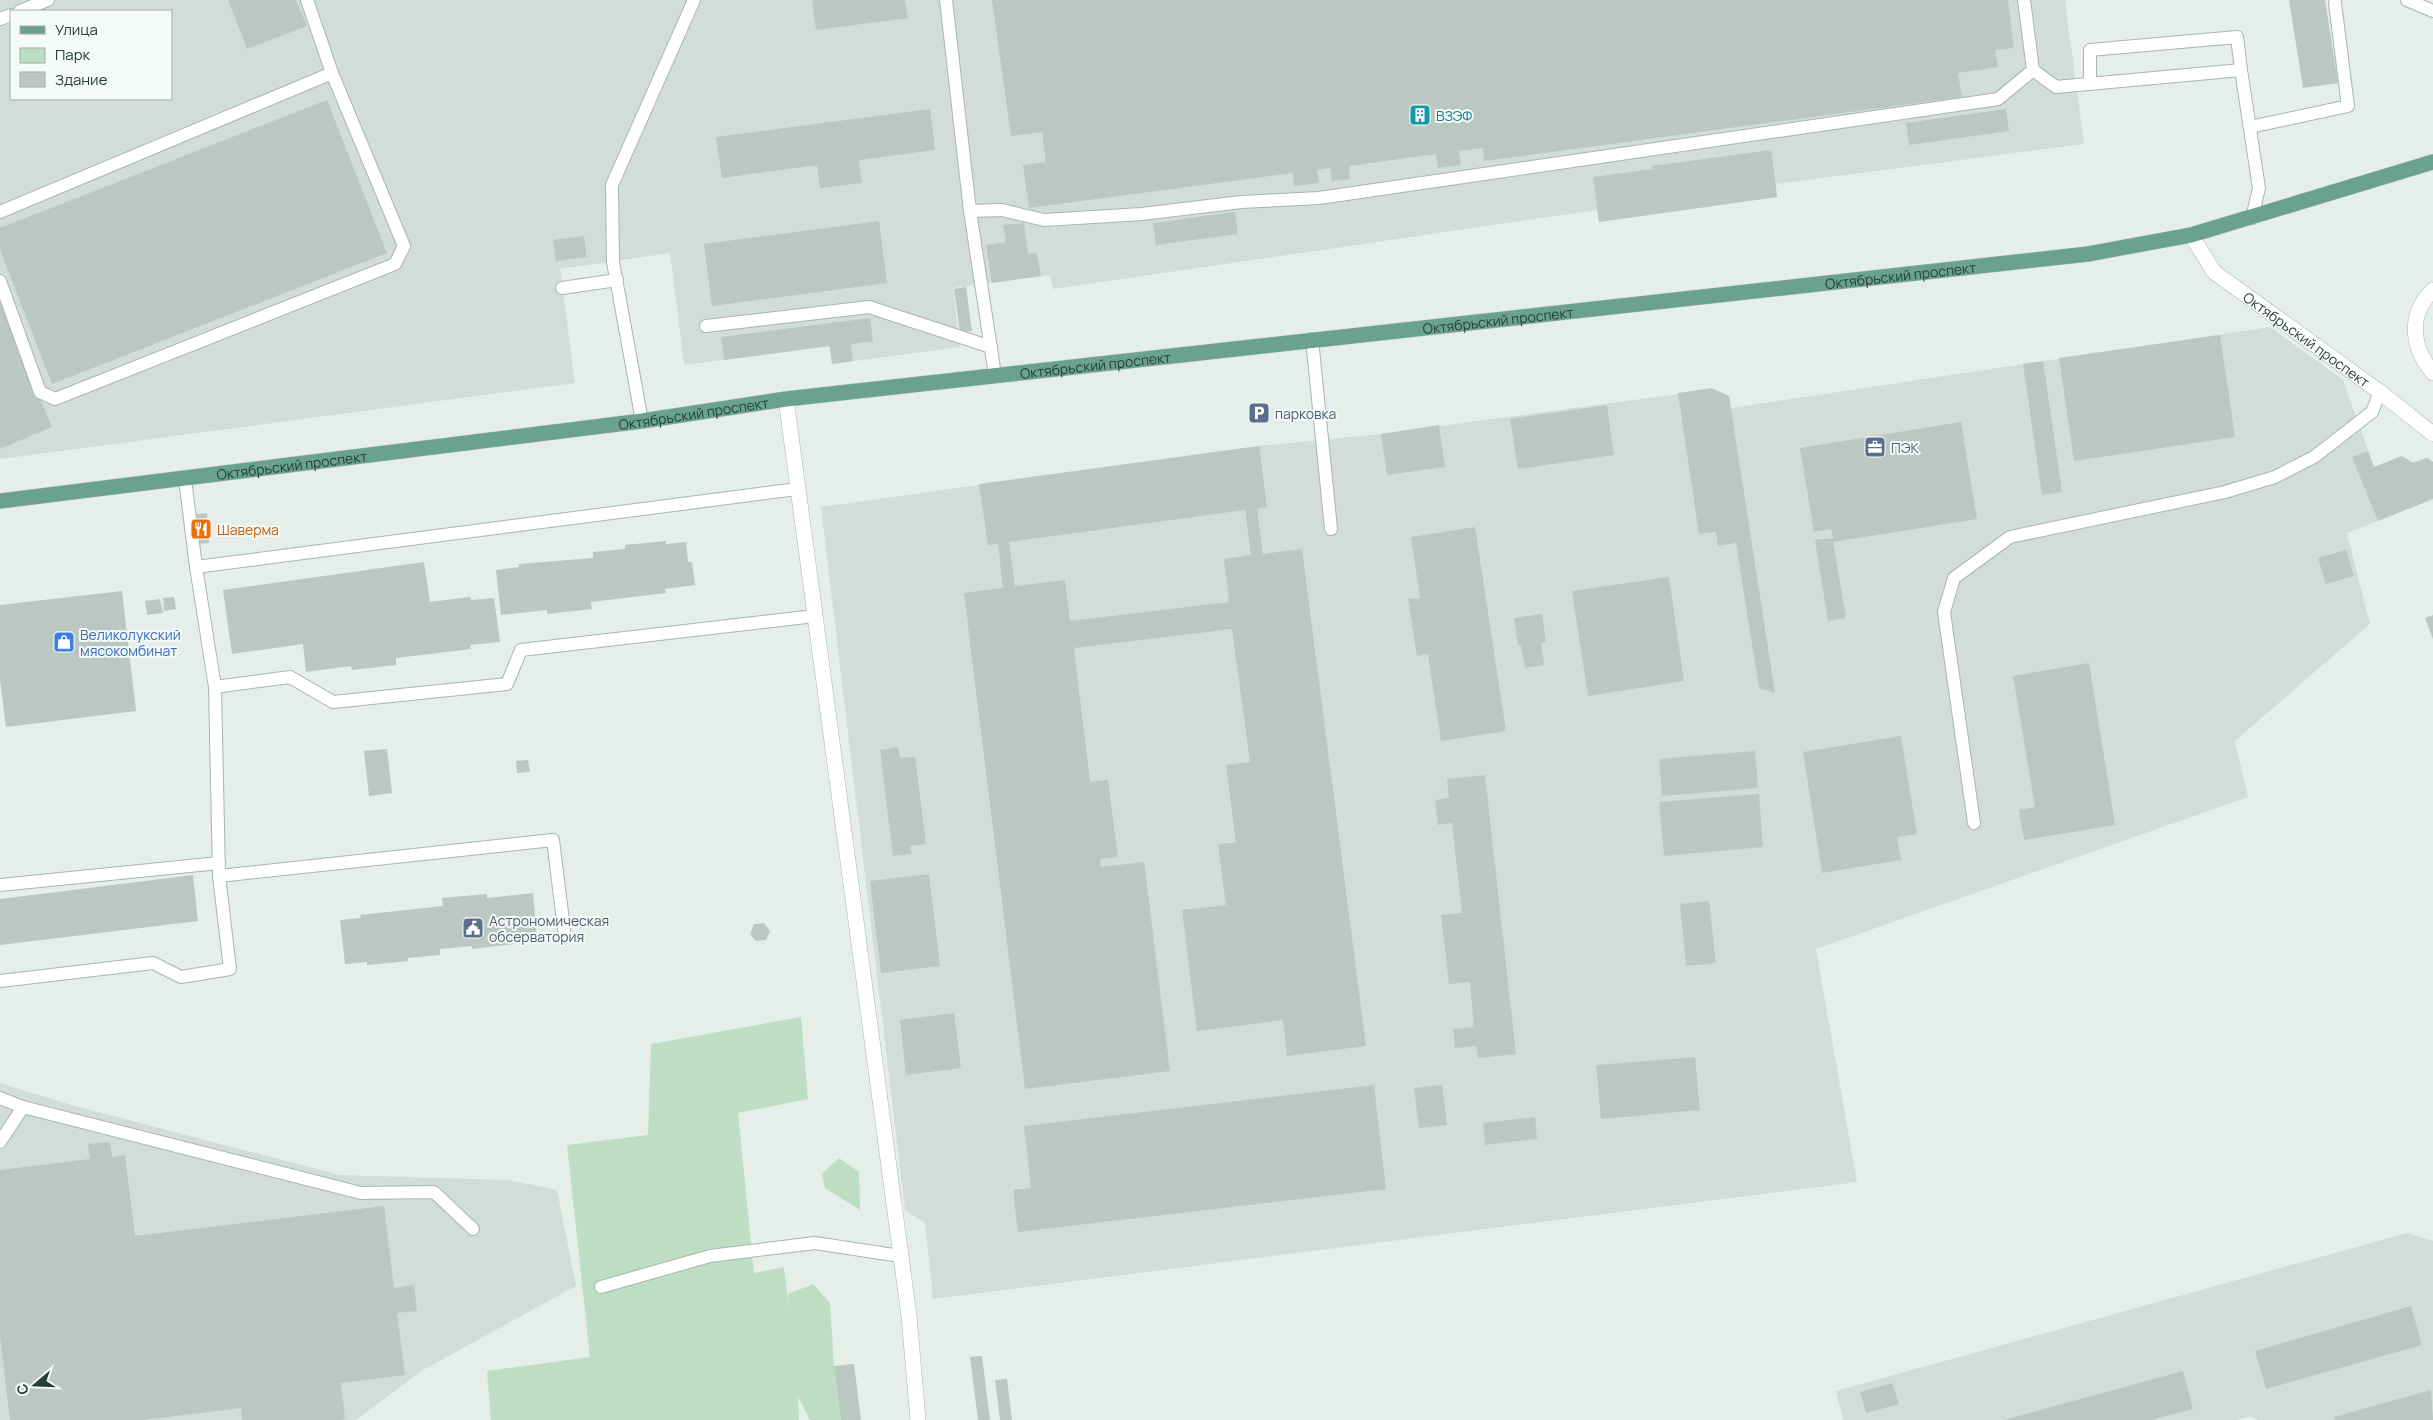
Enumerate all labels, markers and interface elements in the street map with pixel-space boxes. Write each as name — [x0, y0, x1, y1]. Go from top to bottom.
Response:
legend — [10, 10, 172, 100]
text: Улица — [55, 19, 98, 40]
text: Парк — [55, 44, 91, 65]
text: Здание — [55, 69, 108, 90]
building icon: ВЗЭФ — [1408, 103, 1432, 127]
place label: ВЗЭФ — [1436, 106, 1472, 125]
street label: Октябрьский проспект — [1824, 257, 1977, 293]
street label: Октябрьский проспект — [2240, 287, 2374, 391]
street label: Октябрьский проспект — [1422, 302, 1574, 338]
street label: Октябрьский проспект — [1019, 347, 1172, 382]
street label: Октябрьский проспект — [617, 392, 770, 433]
parking icon: парковка — [1247, 401, 1271, 425]
place label: парковка — [1275, 404, 1336, 423]
office icon: ПЭК — [1863, 435, 1887, 459]
place label: ПЭК — [1891, 438, 1920, 457]
street label: Октябрьский проспект — [215, 446, 368, 483]
restaurant icon: Шаверма — [189, 517, 213, 541]
place label: Шаверма — [217, 520, 279, 539]
place label: Великолукский мясокомбинат — [80, 625, 181, 660]
shop icon: Великолукский мясокомбинат — [52, 630, 76, 654]
place label: Aстрономическая обсерватория — [489, 911, 609, 946]
public building icon: Aстрономическая обсерватория — [461, 916, 485, 940]
north arrow — [10, 1360, 60, 1410]
text: С — [12, 1381, 33, 1397]

